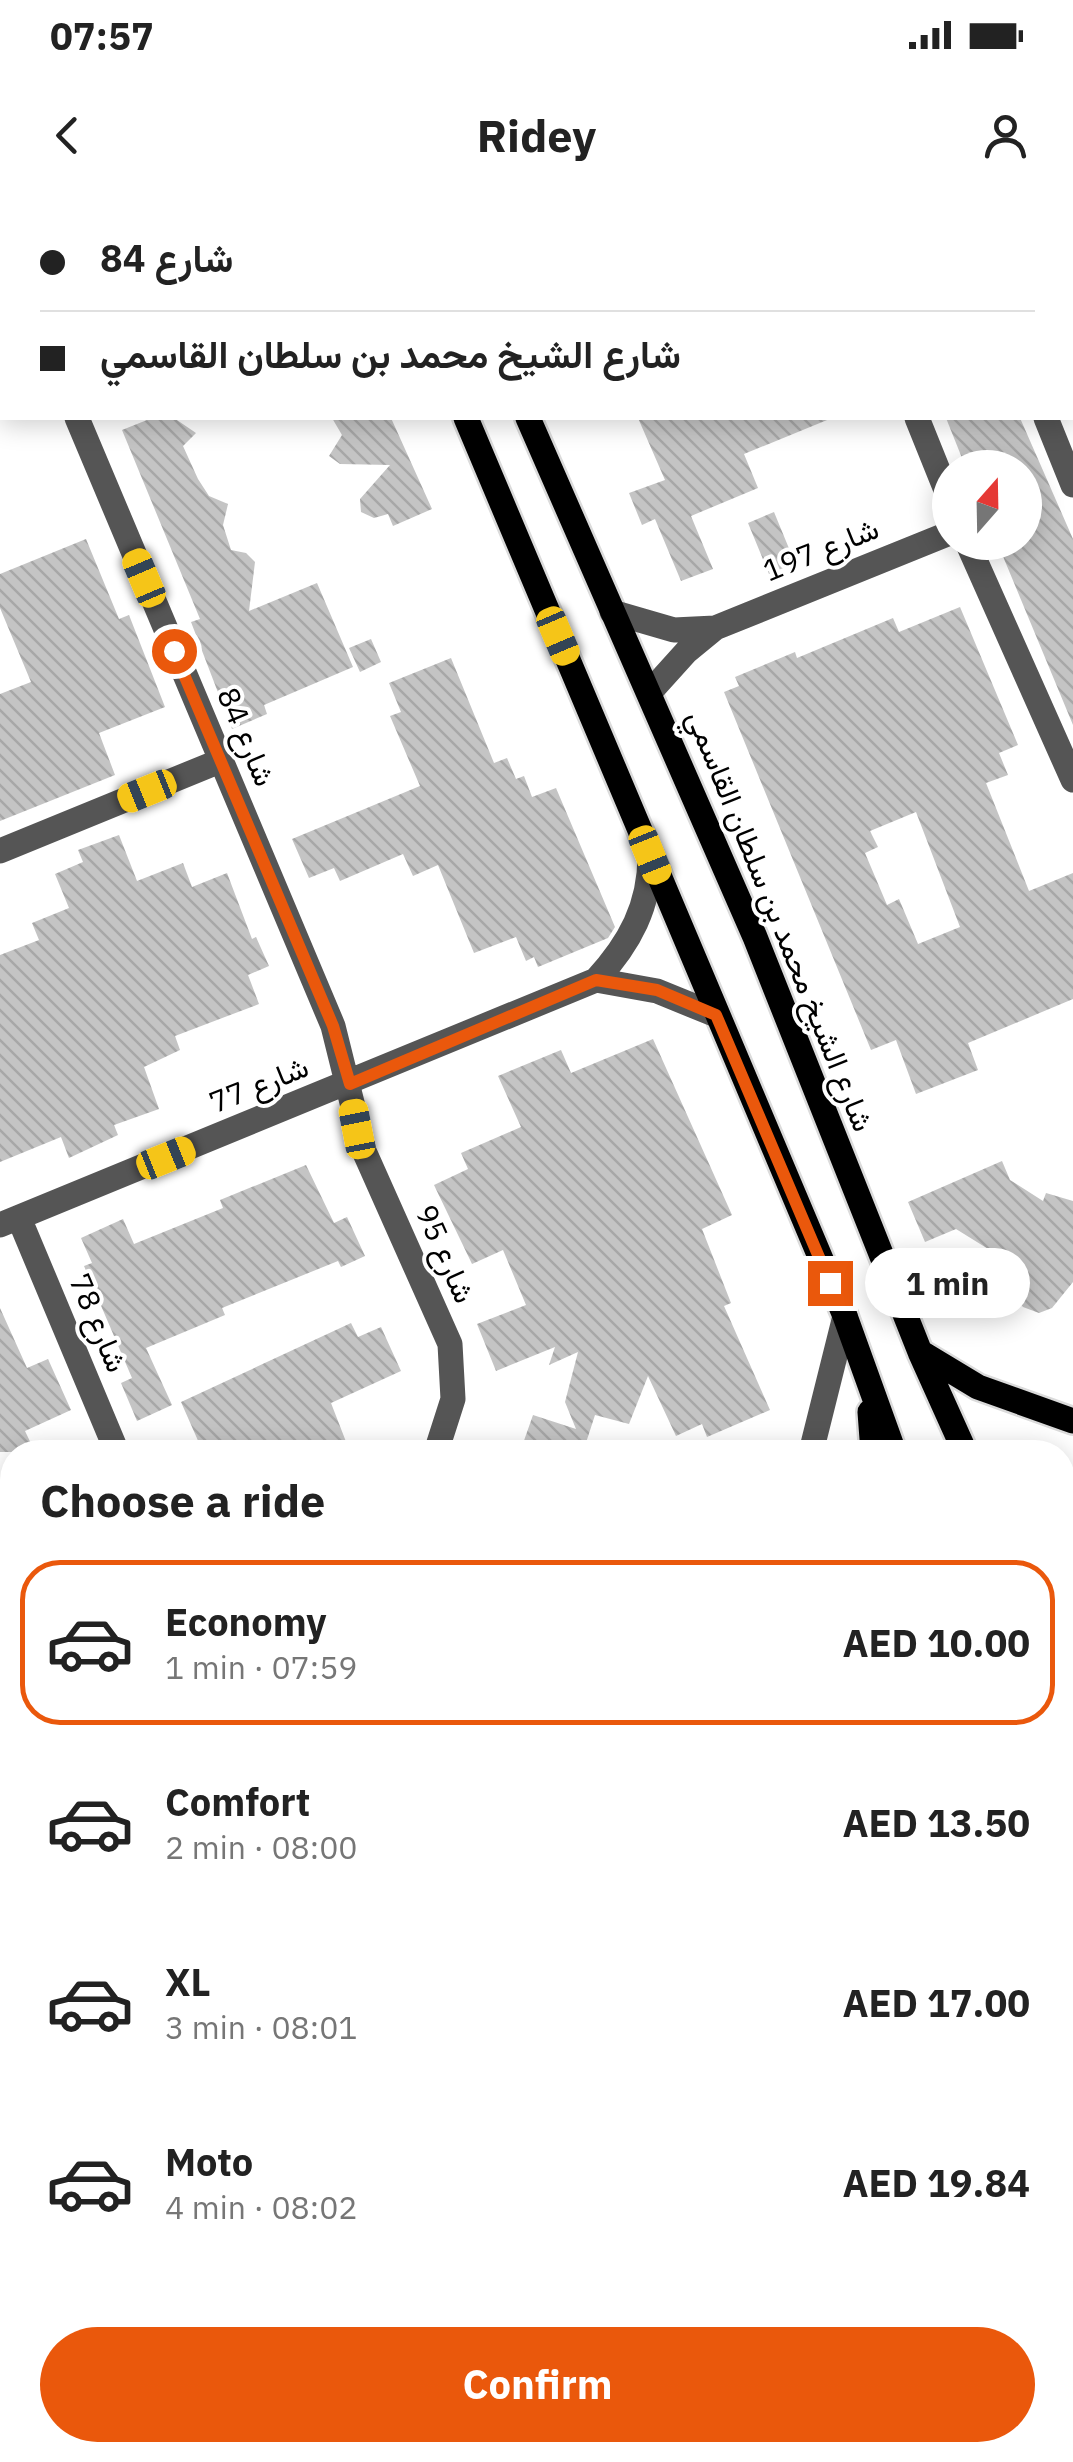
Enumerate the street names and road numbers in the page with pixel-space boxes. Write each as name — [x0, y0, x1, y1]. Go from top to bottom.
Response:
street label: شارع 197 — [757, 508, 885, 591]
street label: شارع 84 — [207, 681, 286, 792]
street label: شارع الشيخ محمد بن سلطان القاسمي — [673, 704, 884, 1139]
street label: شارع 77 — [203, 1046, 314, 1123]
street label: شارع 95 — [406, 1198, 485, 1309]
street label: شارع 78 — [59, 1267, 138, 1378]

